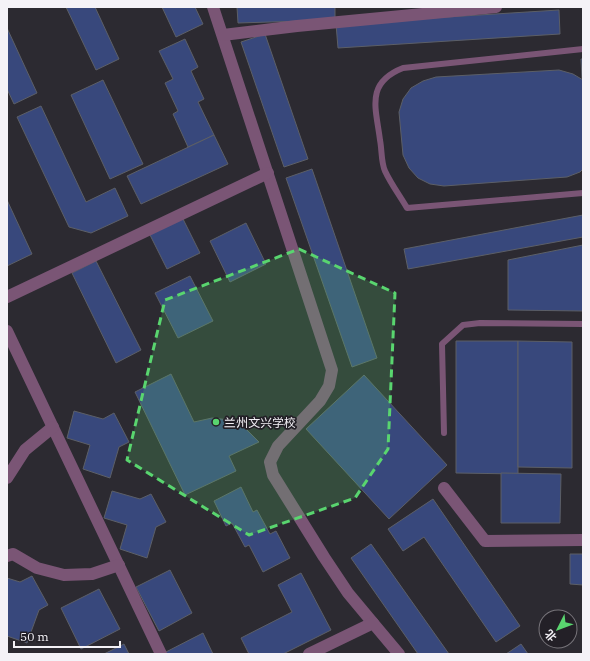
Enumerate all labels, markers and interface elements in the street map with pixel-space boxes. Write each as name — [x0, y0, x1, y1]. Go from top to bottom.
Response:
place label: 兰州文兴学校 — [224, 415, 296, 430]
marker: 兰州文兴学校 — [211, 417, 221, 427]
north arrow — [538, 609, 578, 649]
scale bar — [14, 623, 120, 649]
text: 北 — [542, 627, 559, 644]
text: 50 m — [20, 629, 49, 644]

